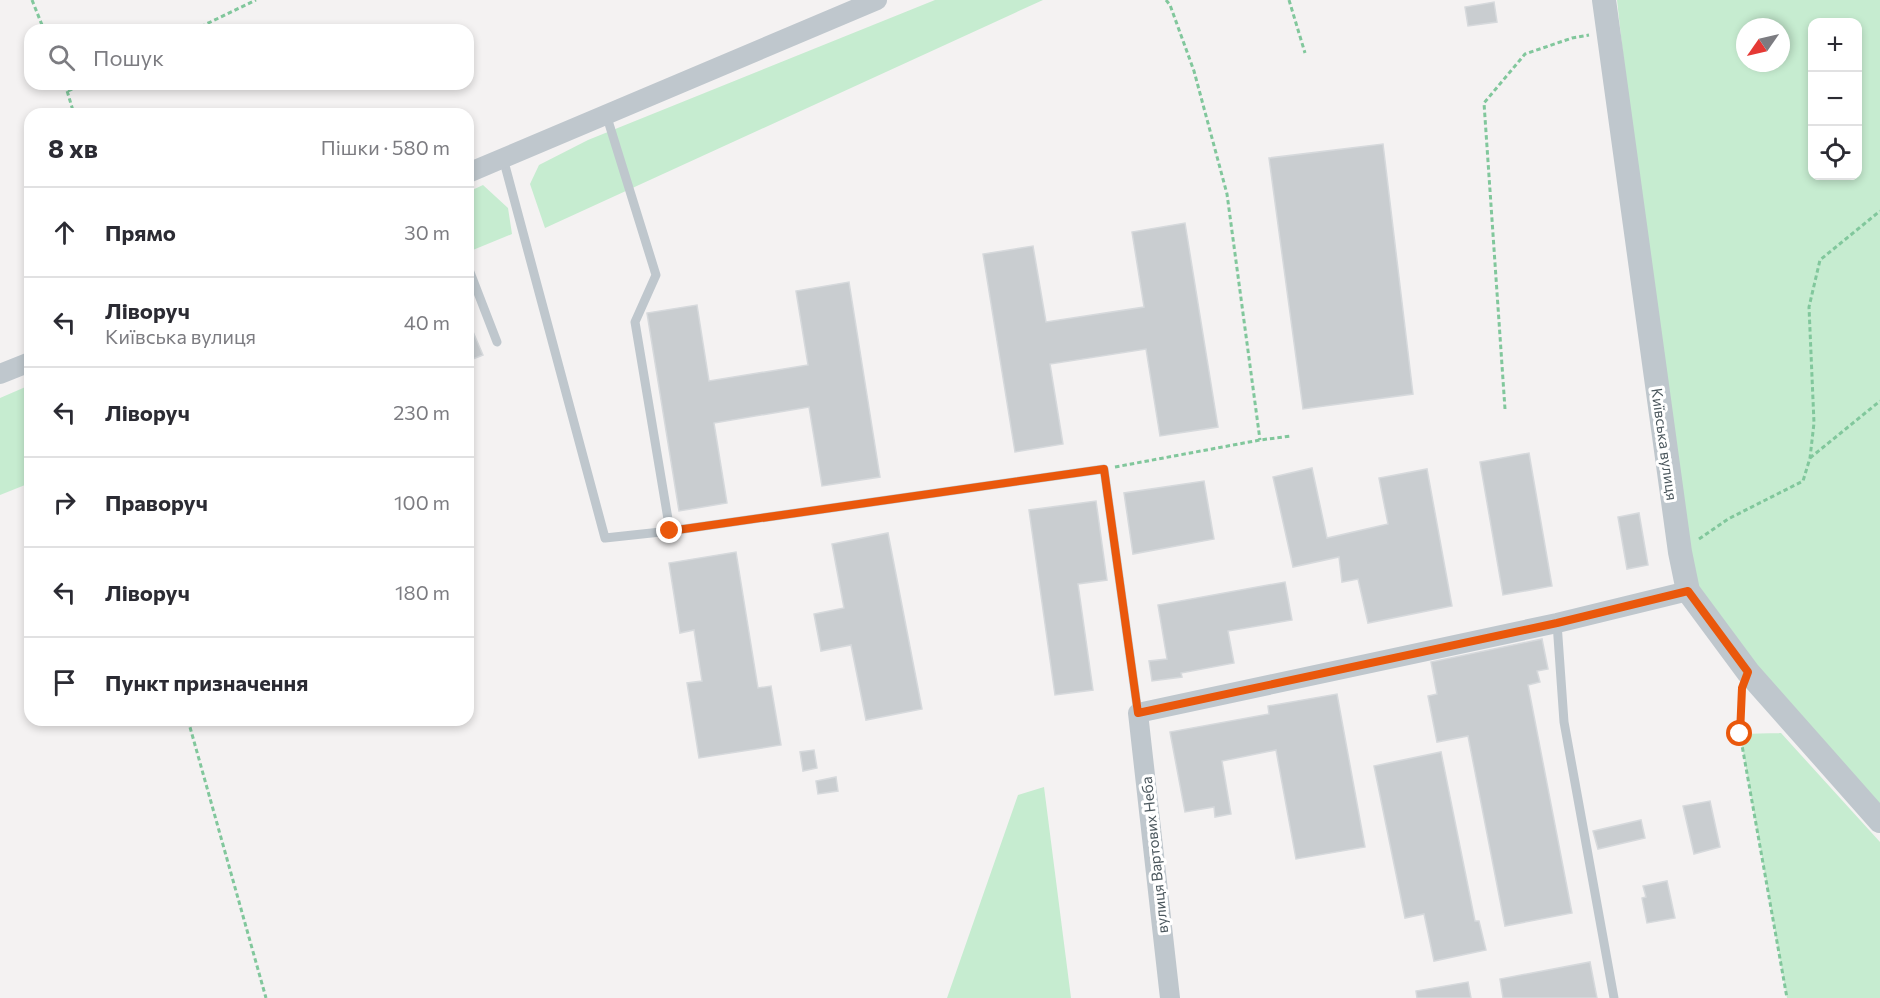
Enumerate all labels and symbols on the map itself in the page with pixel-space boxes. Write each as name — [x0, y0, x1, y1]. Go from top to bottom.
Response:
north arrow — [1736, 18, 1790, 72]
street label: Київська вулиця — [1648, 387, 1682, 501]
route end — [656, 517, 682, 543]
route start — [1726, 720, 1752, 746]
street label: вулиця Вартових Неба — [1137, 776, 1171, 934]

